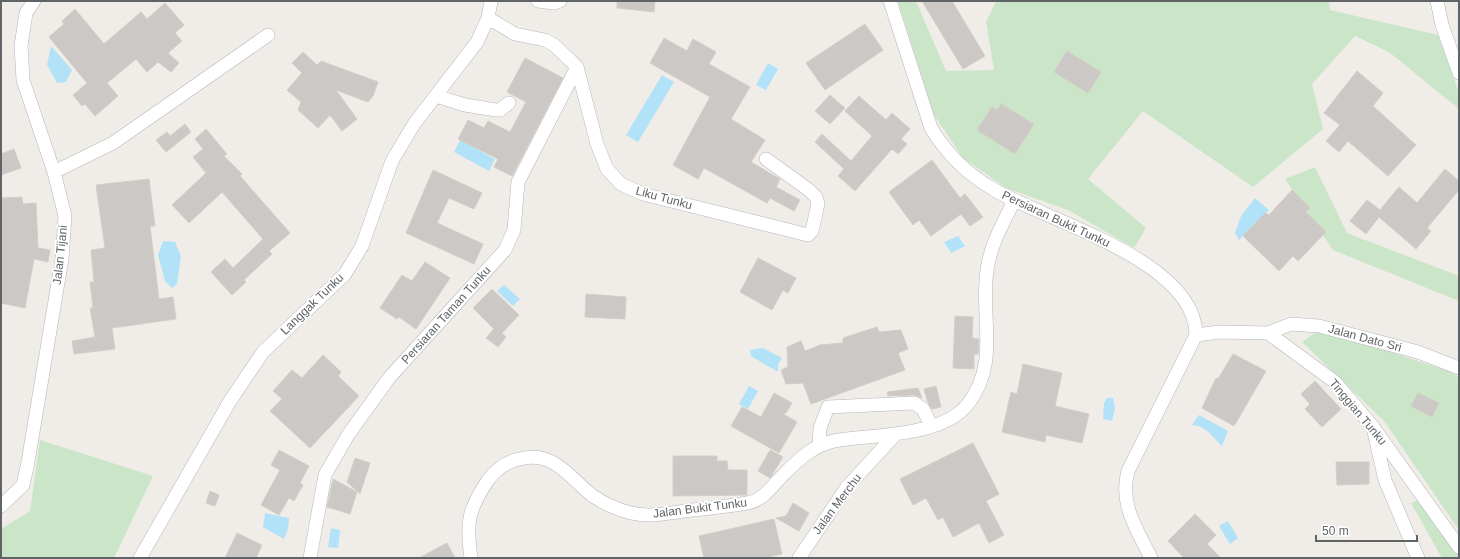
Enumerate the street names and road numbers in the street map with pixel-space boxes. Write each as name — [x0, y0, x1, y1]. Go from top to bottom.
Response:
street label: Liku Tunku — [634, 184, 694, 212]
street label: Persiaran Bukit Tunku — [1000, 188, 1112, 250]
street label: Jalan Tijani — [50, 224, 70, 286]
street label: Persiaran Taman Tunku — [398, 263, 494, 367]
street label: Langgak Tunku — [278, 270, 346, 338]
street label: Jalan Dato Sri — [1327, 321, 1403, 355]
street label: Tinggian Tunku — [1326, 376, 1390, 448]
street label: Jalan Merchu — [810, 471, 864, 537]
street label: Jalan Bukit Tunku — [652, 495, 748, 521]

